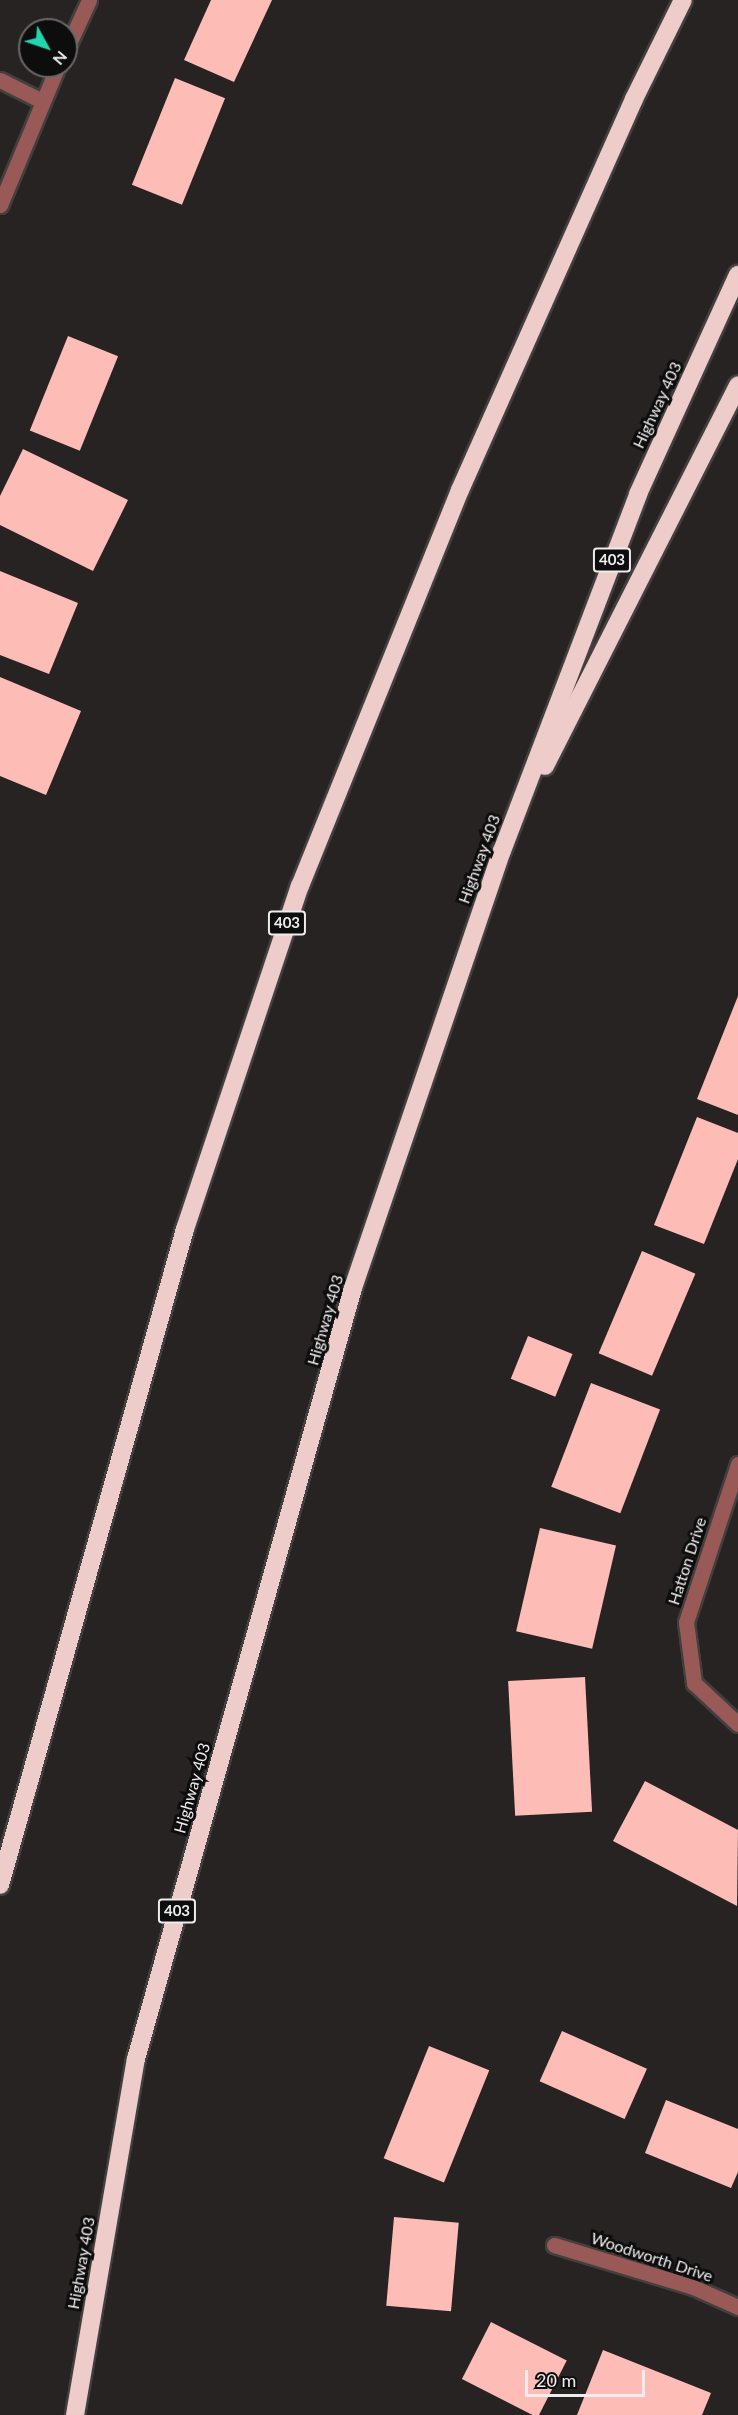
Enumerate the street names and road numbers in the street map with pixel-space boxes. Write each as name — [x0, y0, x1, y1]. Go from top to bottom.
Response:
street label: Highway 403 — [629, 359, 685, 451]
road number: 403 — [592, 548, 632, 572]
street label: Highway 403 — [454, 812, 504, 906]
road number: 403 — [268, 911, 306, 935]
street label: Highway 403 — [303, 1272, 347, 1368]
street label: Hatton Drive — [664, 1515, 710, 1607]
street label: Highway 403 — [170, 1740, 214, 1836]
road number: 403 — [158, 1899, 196, 1923]
street label: Highway 403 — [63, 2215, 99, 2311]
street label: Woodworth Drive — [589, 2228, 715, 2286]

